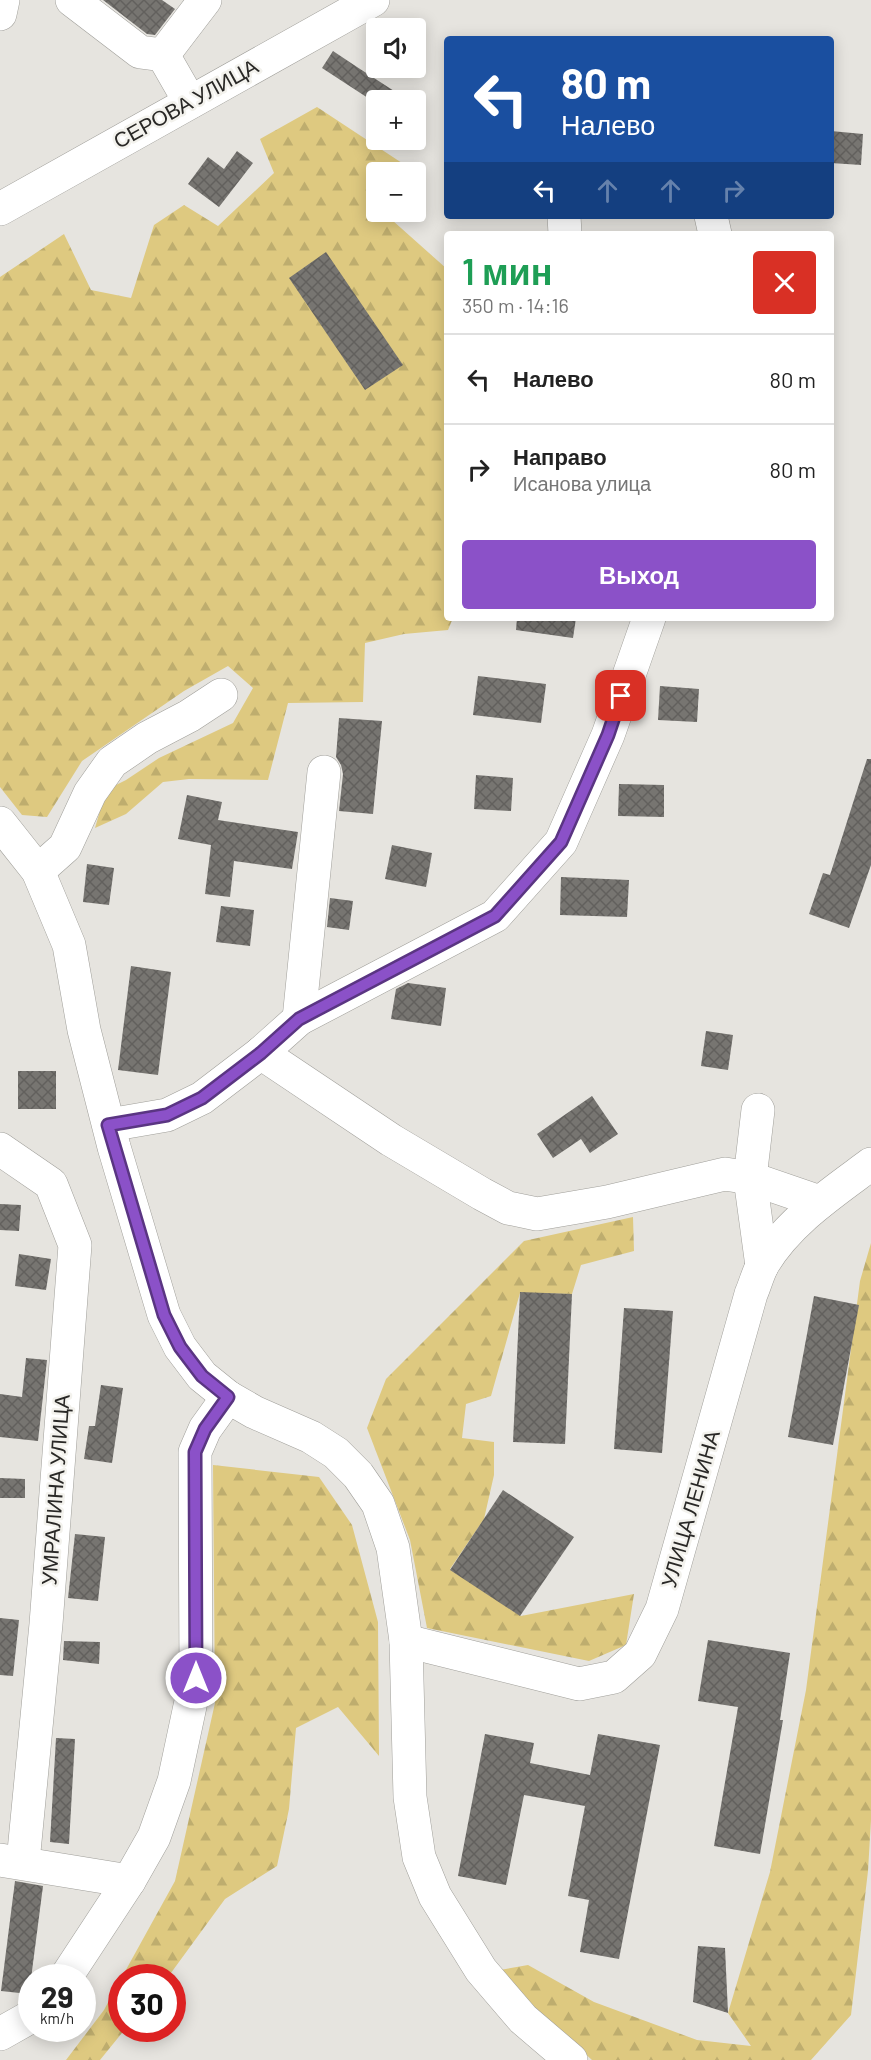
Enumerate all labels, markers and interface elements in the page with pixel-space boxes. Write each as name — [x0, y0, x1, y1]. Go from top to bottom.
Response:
map controls — [366, 18, 426, 222]
button: sound — [366, 18, 426, 78]
street label: СЕРОВА УЛИЦА — [109, 53, 262, 153]
text: 80 m — [561, 57, 651, 107]
icon: left — [462, 60, 540, 138]
button: + — [366, 90, 426, 150]
text: Налево — [561, 108, 655, 140]
button: − — [366, 162, 426, 222]
icon: left — [528, 174, 561, 207]
icon: ahead — [591, 174, 624, 207]
icon: ahead — [654, 174, 687, 207]
icon: right — [717, 174, 750, 207]
text: 1 мин — [462, 249, 552, 292]
button: close — [753, 251, 816, 314]
text: 350 m · 14:16 — [462, 293, 569, 317]
icon: left — [462, 363, 495, 396]
text: Налево — [513, 365, 594, 391]
text: 80 m — [770, 366, 816, 392]
text: Направо — [513, 443, 607, 469]
icon: right — [462, 453, 495, 486]
text: 80 m — [770, 456, 816, 482]
text: Исанова улица — [513, 471, 651, 495]
button: Выход — [462, 540, 816, 609]
pin — [595, 670, 646, 721]
icon: arrive — [604, 679, 637, 712]
street label: УМРАЛИНА УЛИЦА — [35, 1394, 74, 1586]
street label: УЛИЦА ЛЕНИНА — [655, 1427, 724, 1590]
position arrow — [164, 1646, 228, 1710]
speed limit sign: 30 — [108, 1964, 186, 2042]
text: 29 — [41, 1978, 73, 2014]
text: km/h — [40, 2009, 74, 2027]

